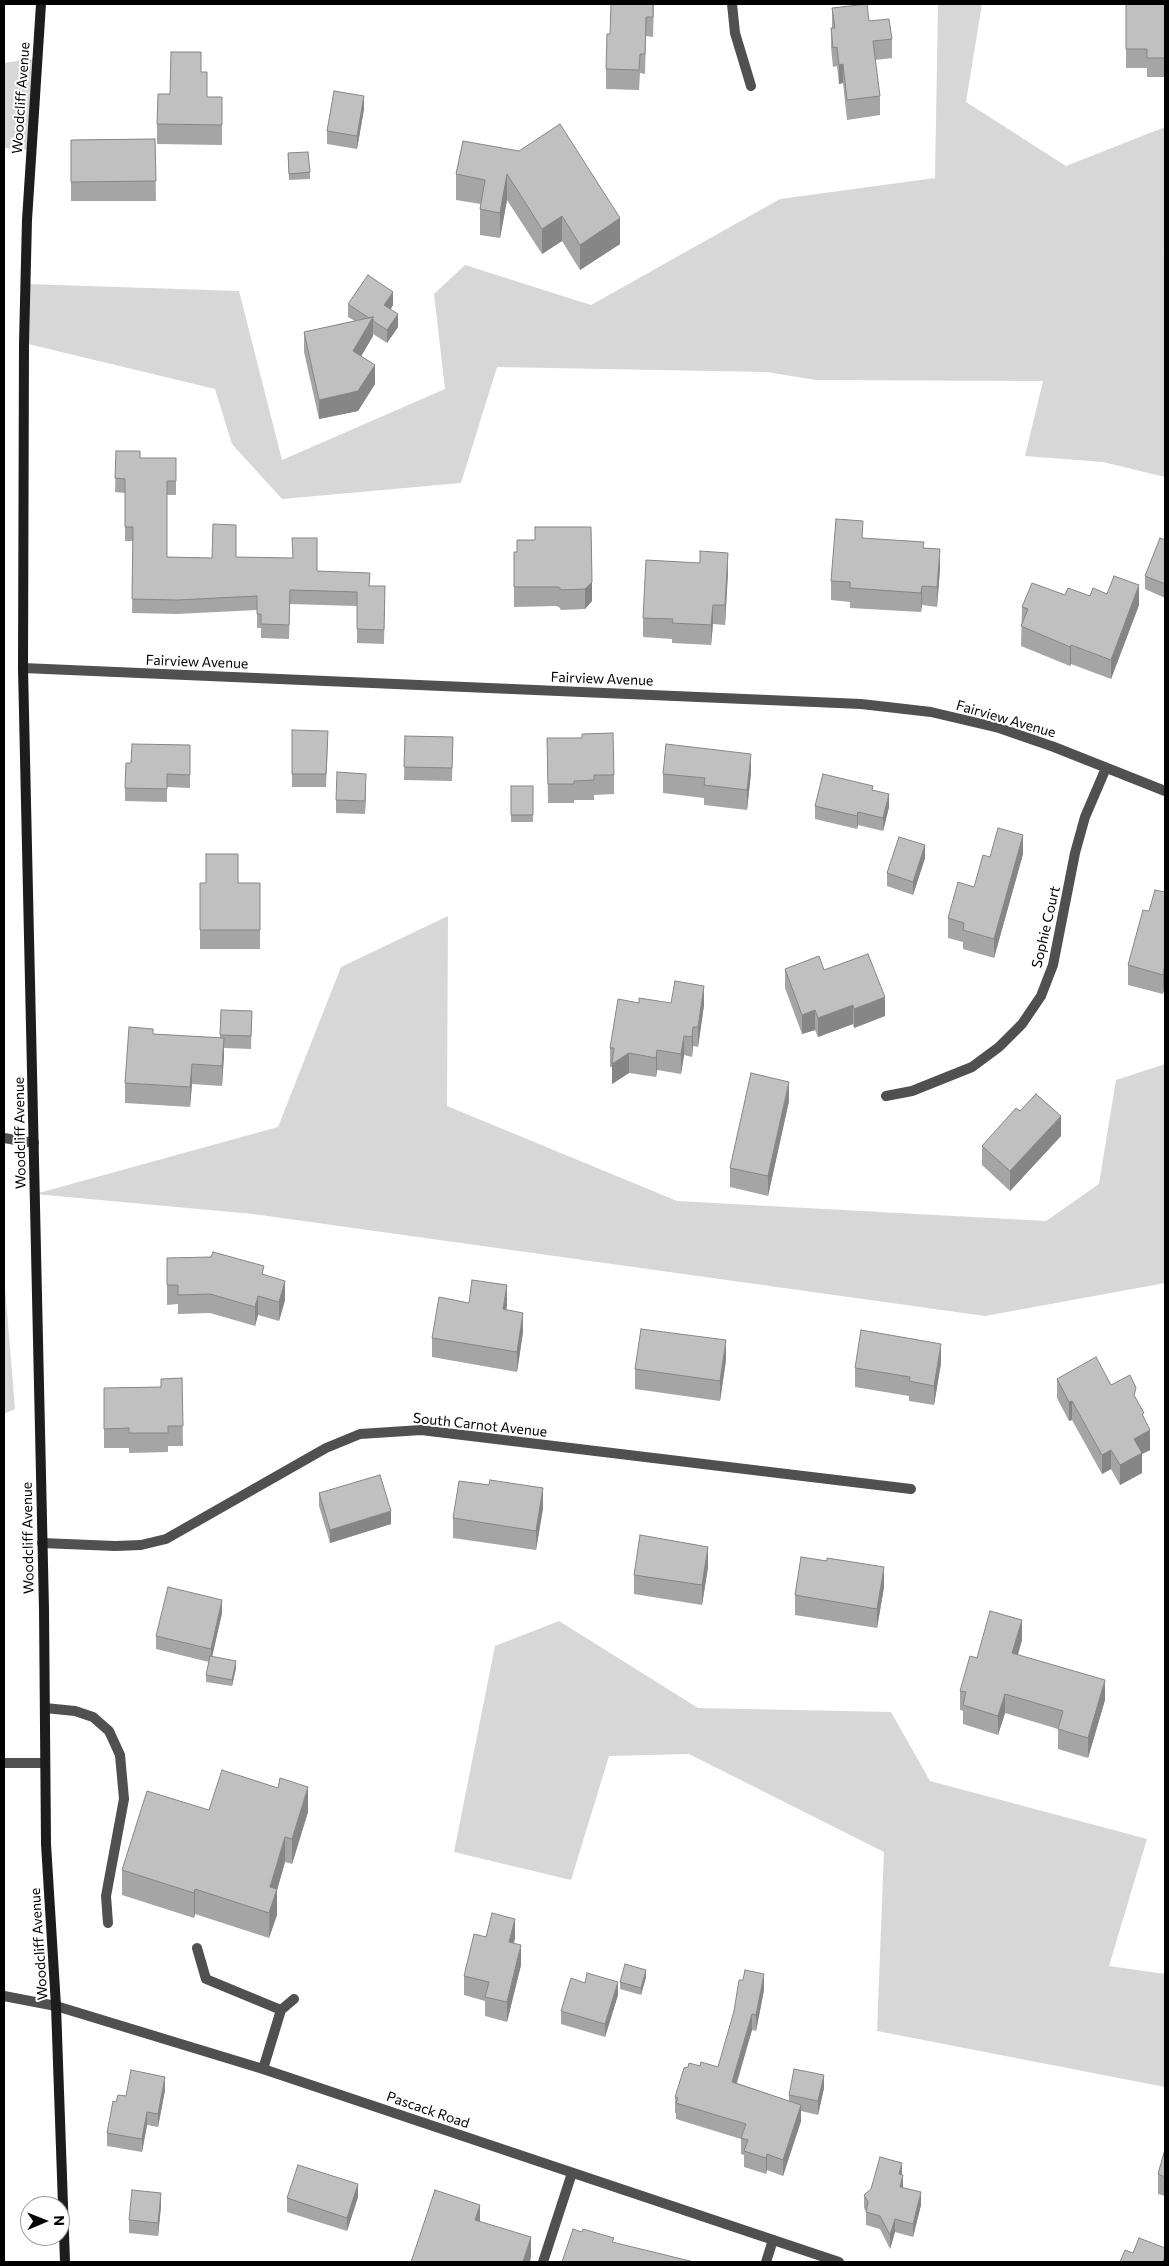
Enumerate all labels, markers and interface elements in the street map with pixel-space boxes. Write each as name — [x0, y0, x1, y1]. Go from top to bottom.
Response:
street label: Woodcliff Avenue — [9, 41, 33, 155]
street label: Fairview Avenue — [145, 652, 249, 672]
street label: Fairview Avenue — [550, 669, 654, 689]
street label: Fairview Avenue — [954, 697, 1058, 741]
street label: Sophie Court — [1028, 884, 1064, 970]
street label: Woodcliff Avenue — [11, 1077, 29, 1189]
street label: South Carnot Avenue — [412, 1410, 548, 1440]
street label: Woodcliff Avenue — [19, 1482, 37, 1594]
street label: Woodcliff Avenue — [27, 1887, 51, 2001]
street label: Pascack Road — [384, 2088, 472, 2132]
north arrow — [20, 2196, 70, 2246]
text: N — [51, 2215, 68, 2226]

